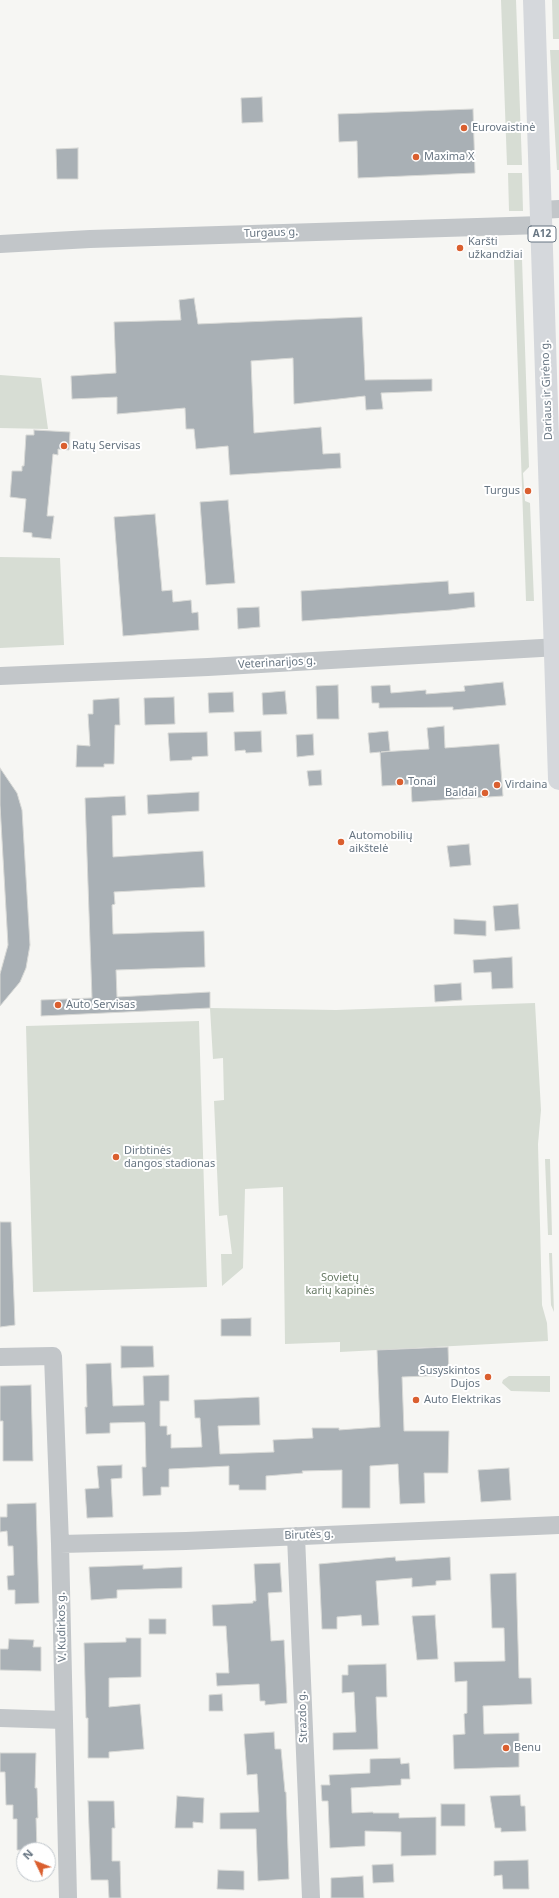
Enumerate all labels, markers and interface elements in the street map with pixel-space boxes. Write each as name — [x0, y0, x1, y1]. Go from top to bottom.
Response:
place label: Eurovaistinė — [472, 121, 535, 135]
marker: Eurovaistinė — [459, 123, 469, 133]
place label: Maxima X — [424, 150, 475, 164]
marker: Maxima X — [411, 152, 421, 162]
street label: Turgaus g. — [244, 225, 298, 241]
road number: A12 — [528, 226, 556, 242]
place label: Karšti užkandžiai — [468, 235, 523, 261]
marker: Karšti užkandžiai — [455, 243, 465, 253]
street label: Dariaus ir Girėno g. — [539, 340, 555, 440]
place label: Ratų Servisas — [72, 439, 141, 453]
marker: Ratų Servisas — [59, 441, 69, 451]
place label: Turgus — [484, 484, 520, 498]
marker: Turgus — [523, 486, 533, 496]
street label: Veterinarijos g. — [238, 654, 316, 672]
place label: Tonai — [408, 775, 436, 789]
marker: Tonai — [395, 777, 405, 787]
place label: Virdaina — [505, 778, 548, 792]
marker: Virdaina — [492, 780, 502, 790]
place label: Baldai — [445, 786, 477, 800]
marker: Baldai — [480, 788, 490, 798]
place label: Automobilių aikštelė — [349, 829, 412, 855]
marker: Automobilių aikštelė — [336, 837, 346, 847]
place label: Auto Servisas — [66, 998, 135, 1012]
marker: Auto Servisas — [53, 1000, 63, 1010]
place label: Dirbtinės dangos stadionas — [124, 1144, 215, 1170]
marker: Dirbtinės dangos stadionas — [111, 1152, 121, 1162]
park label: Sovietų karių kapinės — [305, 1271, 375, 1297]
place label: Susyskintos Dujos — [420, 1364, 480, 1390]
marker: Susyskintos Dujos — [483, 1372, 493, 1382]
place label: Auto Elektrikas — [424, 1393, 501, 1407]
marker: Auto Elektrikas — [411, 1395, 421, 1405]
street label: Birutės g. — [284, 1528, 334, 1542]
street label: V. Kudirkos g. — [55, 1592, 69, 1662]
street label: Strazdo g. — [296, 1691, 310, 1743]
place label: Benu — [514, 1741, 541, 1755]
marker: Benu — [501, 1743, 511, 1753]
north arrow — [16, 1842, 56, 1882]
text: N — [19, 1846, 36, 1863]

